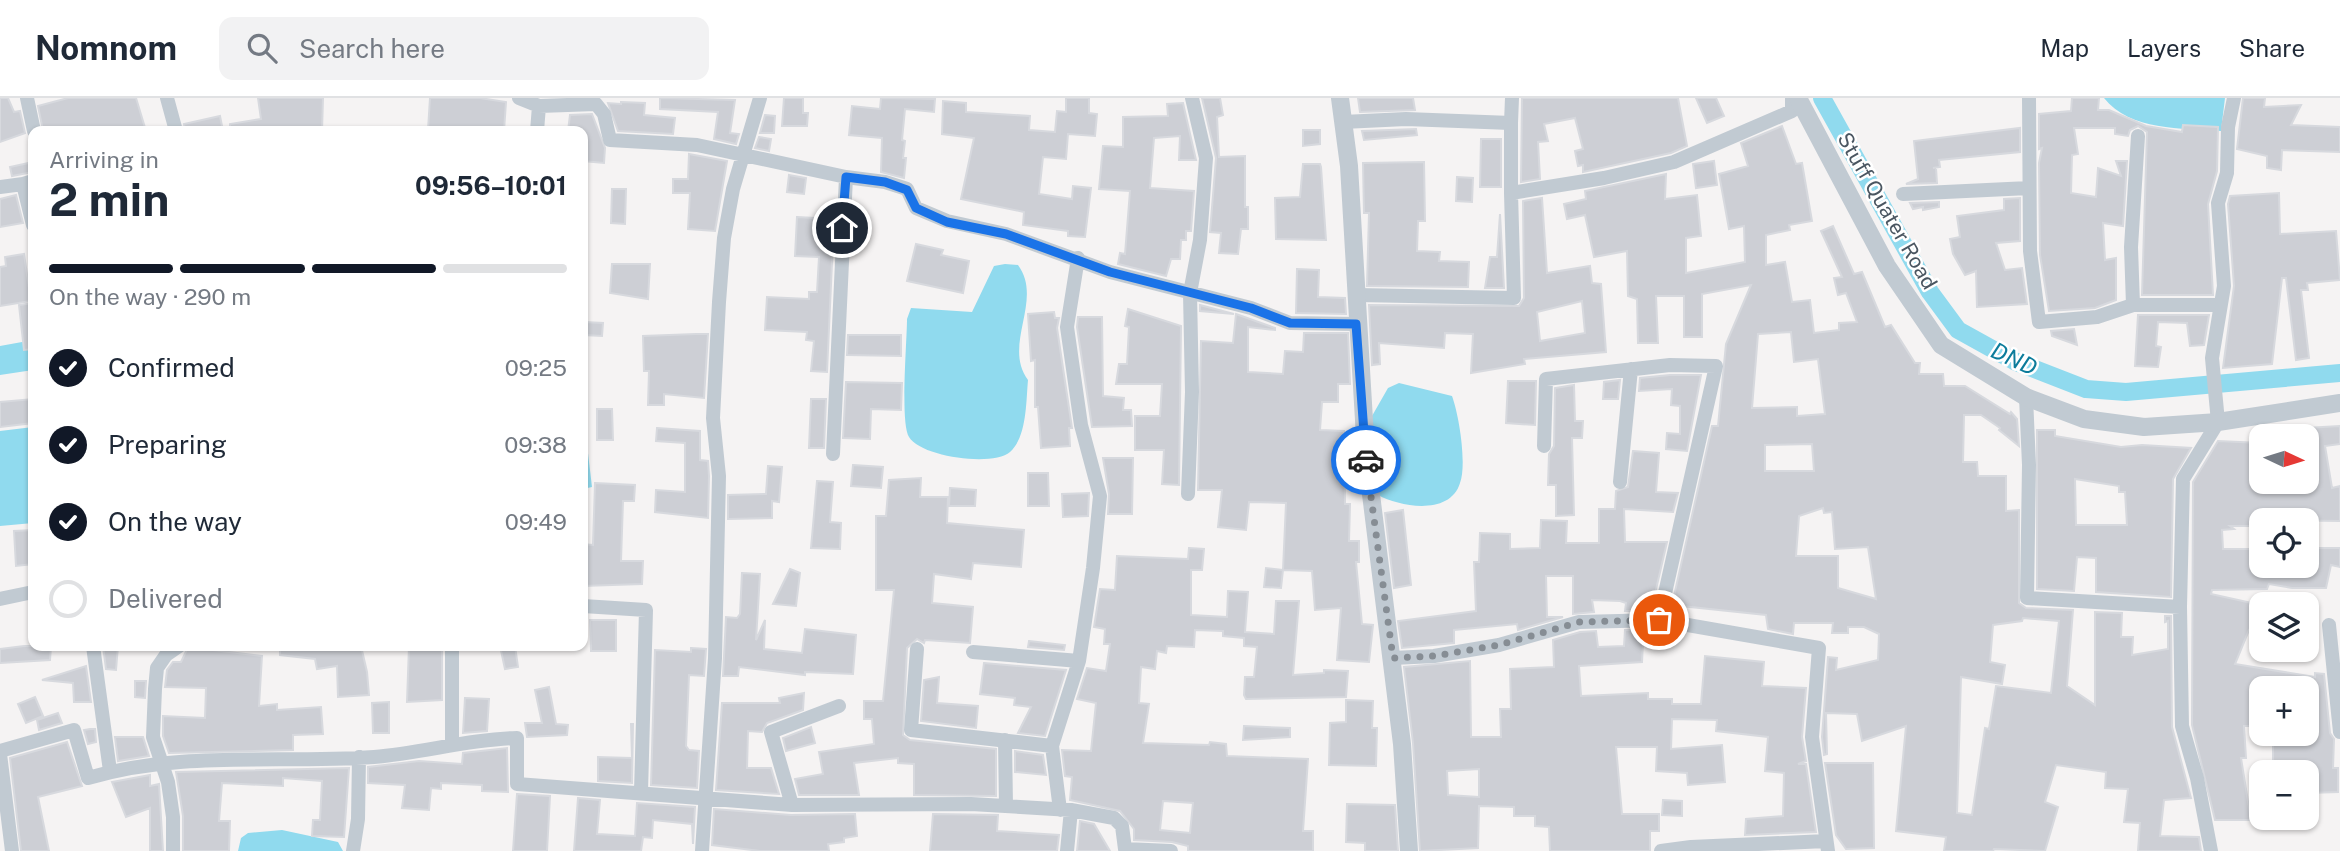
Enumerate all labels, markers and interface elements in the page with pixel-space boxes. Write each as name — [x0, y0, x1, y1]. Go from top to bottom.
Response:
search box — [219, 17, 709, 80]
text: Nomnom — [35, 29, 177, 67]
icon: search — [243, 29, 281, 67]
text: Search here — [299, 33, 445, 64]
text: Map — [2040, 34, 2089, 62]
text: Layers — [2127, 34, 2201, 62]
text: Share — [2239, 34, 2305, 62]
street label: Stuff Quater Road — [1832, 128, 1943, 294]
text: Arriving in — [49, 146, 159, 173]
text: 09:56–10:01 — [415, 170, 567, 201]
text: 2 min — [49, 172, 169, 226]
pin — [812, 198, 872, 258]
icon: home — [823, 209, 861, 247]
text: On the way · 290 m — [49, 283, 251, 310]
water label: DND — [1987, 336, 2042, 381]
icon: check — [49, 349, 87, 387]
text: Confirmed — [108, 352, 235, 383]
text: 09:25 — [505, 354, 567, 381]
north arrow — [2249, 424, 2319, 494]
map controls — [2249, 424, 2319, 830]
courier — [1331, 425, 1401, 495]
icon: check — [49, 426, 87, 464]
text: Preparing — [108, 429, 227, 460]
text: 09:38 — [504, 431, 567, 458]
icon: car — [1347, 441, 1385, 479]
icon: check — [49, 503, 87, 541]
text: On the way — [108, 506, 242, 537]
text: 09:49 — [505, 508, 567, 535]
button: locate — [2249, 508, 2319, 578]
text: Delivered — [108, 583, 223, 614]
pin — [1629, 590, 1689, 650]
button: layers — [2249, 592, 2319, 662]
icon: bag — [1640, 601, 1678, 639]
button: + — [2249, 676, 2319, 746]
button: − — [2249, 760, 2319, 830]

